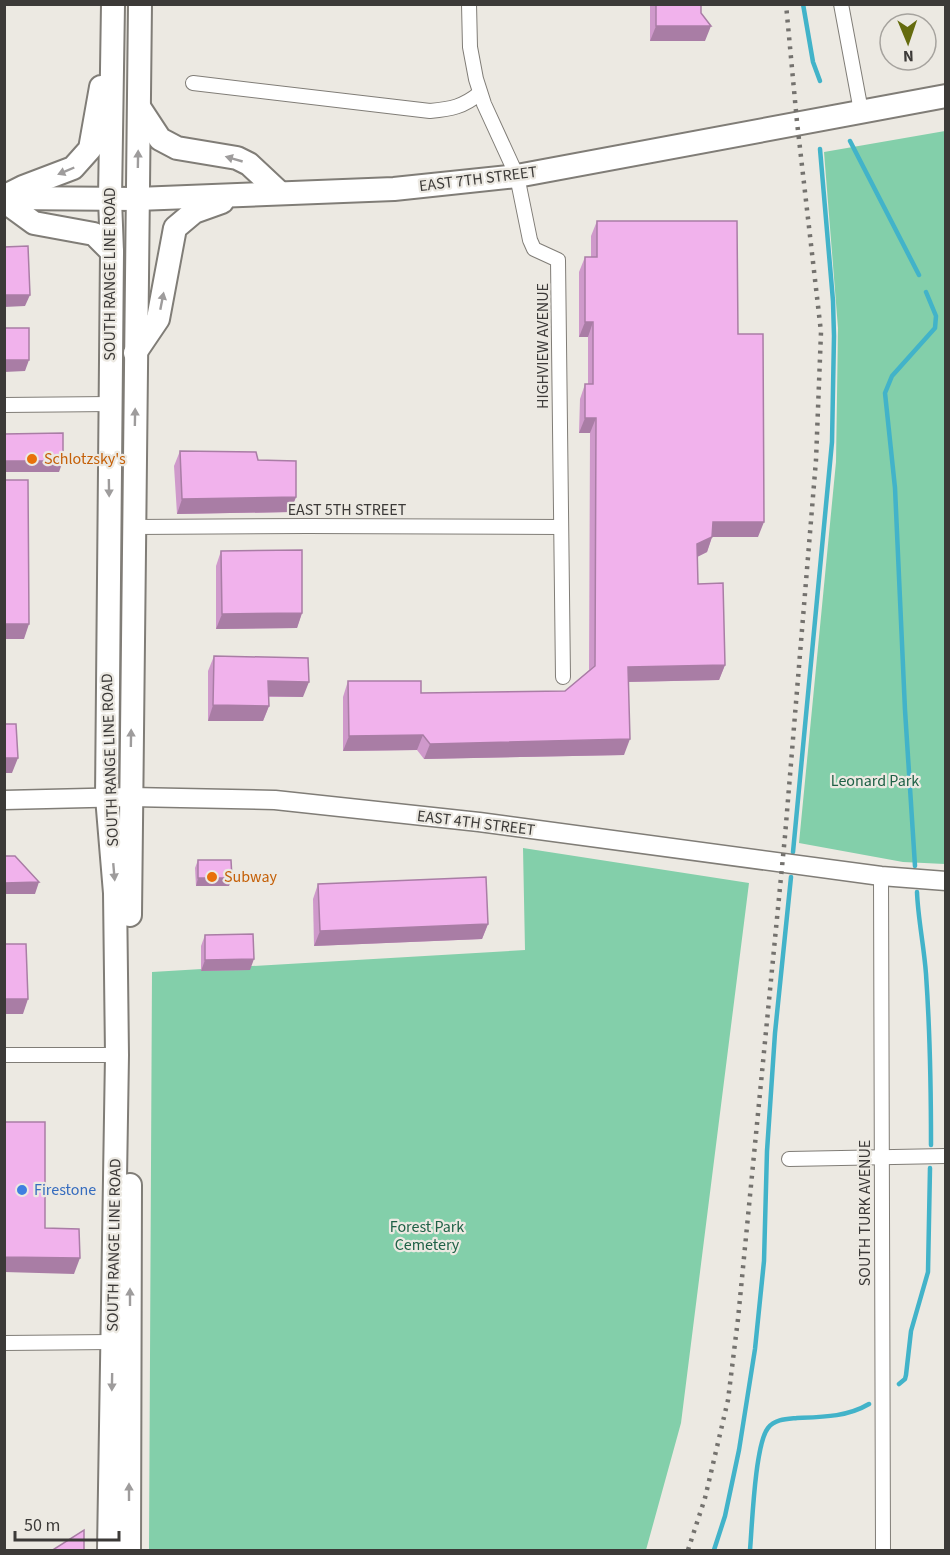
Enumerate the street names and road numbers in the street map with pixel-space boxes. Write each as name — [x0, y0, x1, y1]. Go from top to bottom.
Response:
street label: EAST 7TH STREET — [418, 161, 539, 197]
street label: SOUTH RANGE LINE ROAD — [99, 187, 121, 361]
street label: HIGHVIEW AVENUE — [532, 283, 554, 409]
street label: EAST 5TH STREET — [288, 499, 407, 521]
street label: SOUTH RANGE LINE ROAD — [96, 673, 124, 847]
street label: EAST 4TH STREET — [416, 805, 537, 841]
street label: SOUTH TURK AVENUE — [854, 1140, 876, 1286]
street label: SOUTH RANGE LINE ROAD — [101, 1158, 127, 1332]

